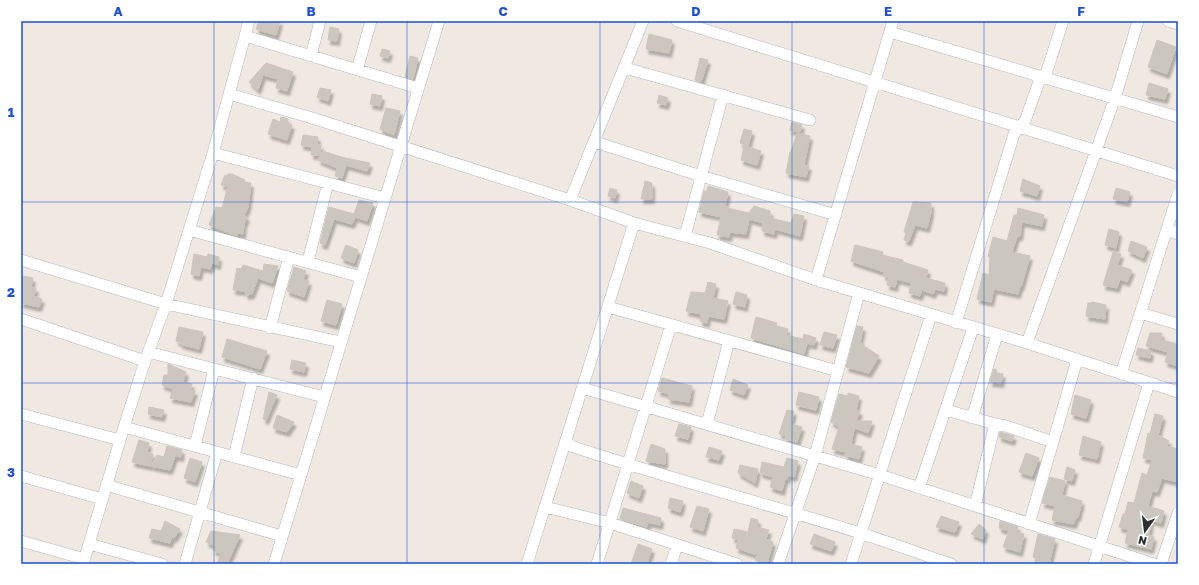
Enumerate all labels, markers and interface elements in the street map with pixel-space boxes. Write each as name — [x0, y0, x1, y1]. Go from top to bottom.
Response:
text: A — [113, 3, 123, 19]
text: B — [306, 3, 316, 19]
text: C — [498, 3, 508, 19]
text: D — [691, 3, 701, 19]
text: E — [884, 3, 892, 19]
text: F — [1077, 3, 1085, 19]
text: 1 — [8, 104, 15, 120]
text: 2 — [7, 284, 15, 300]
text: 3 — [7, 464, 15, 480]
north arrow — [1125, 511, 1165, 551]
text: N — [1137, 534, 1148, 549]

